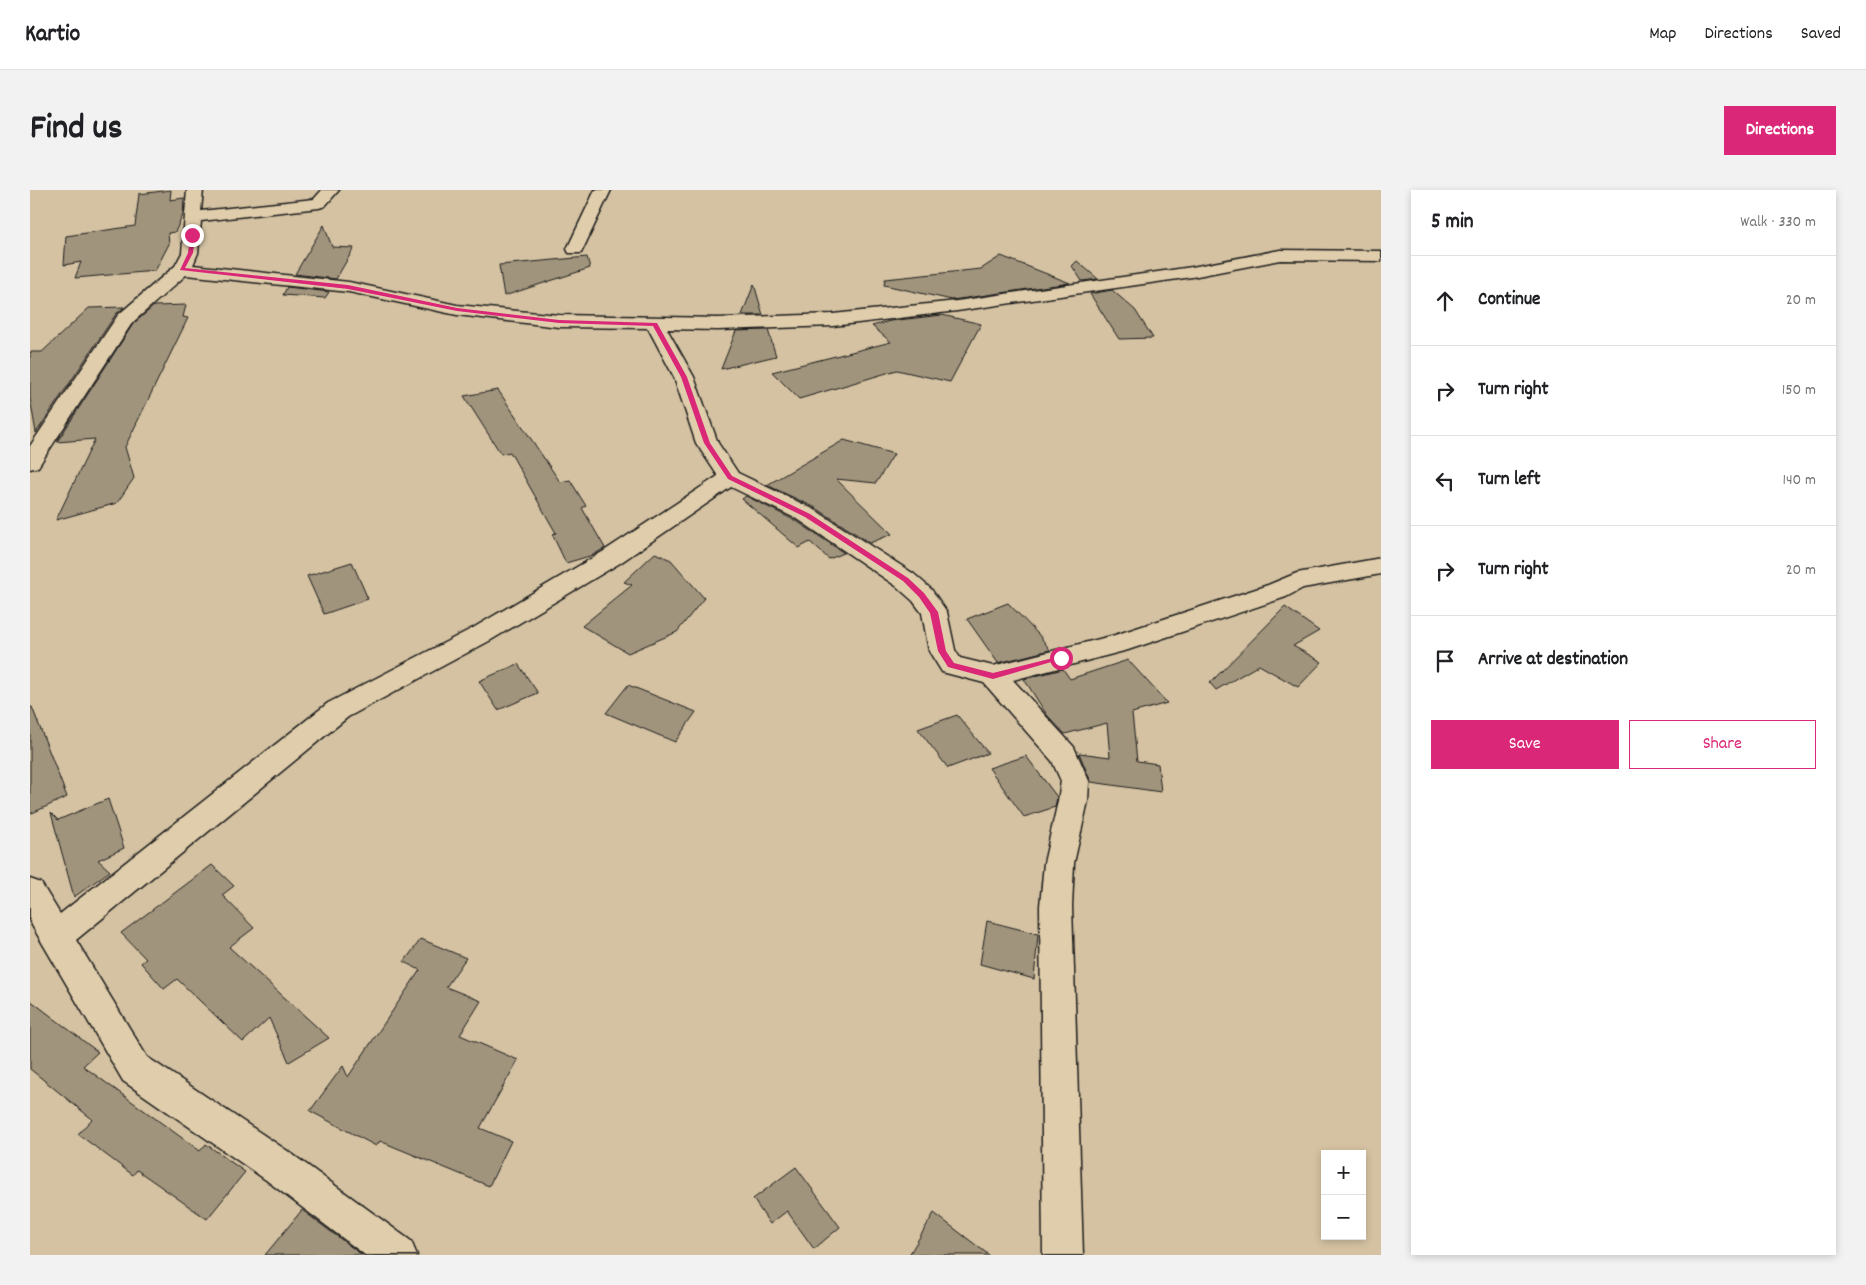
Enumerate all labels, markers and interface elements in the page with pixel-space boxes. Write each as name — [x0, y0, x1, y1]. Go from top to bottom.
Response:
text: Kartio — [25, 18, 80, 52]
text: Map — [1649, 22, 1676, 47]
text: Directions — [1704, 22, 1773, 47]
text: Saved — [1801, 22, 1841, 47]
text: Find us — [30, 105, 122, 155]
button: Directions — [1724, 106, 1836, 155]
text: 5 min — [1431, 208, 1474, 238]
text: Walk · 330 m — [1740, 211, 1816, 234]
route end — [181, 224, 204, 247]
icon: ahead — [1431, 287, 1459, 315]
text: Continue — [1478, 287, 1540, 314]
text: 20 m — [1786, 289, 1816, 312]
icon: right — [1431, 377, 1459, 405]
text: Turn right — [1478, 377, 1549, 404]
text: 150 m — [1782, 379, 1816, 402]
icon: left — [1431, 467, 1459, 495]
text: Turn left — [1478, 467, 1541, 494]
text: 140 m — [1782, 469, 1816, 492]
icon: right — [1431, 557, 1459, 585]
text: Turn right — [1478, 557, 1549, 584]
text: 20 m — [1786, 559, 1816, 582]
route start — [1050, 647, 1073, 670]
icon: arrive — [1431, 647, 1459, 675]
text: Arrive at destination — [1478, 647, 1628, 674]
button: Save — [1431, 720, 1619, 769]
button: Share — [1629, 720, 1816, 769]
map controls — [1321, 1150, 1366, 1240]
button: + — [1321, 1150, 1366, 1195]
button: − — [1321, 1195, 1366, 1240]

